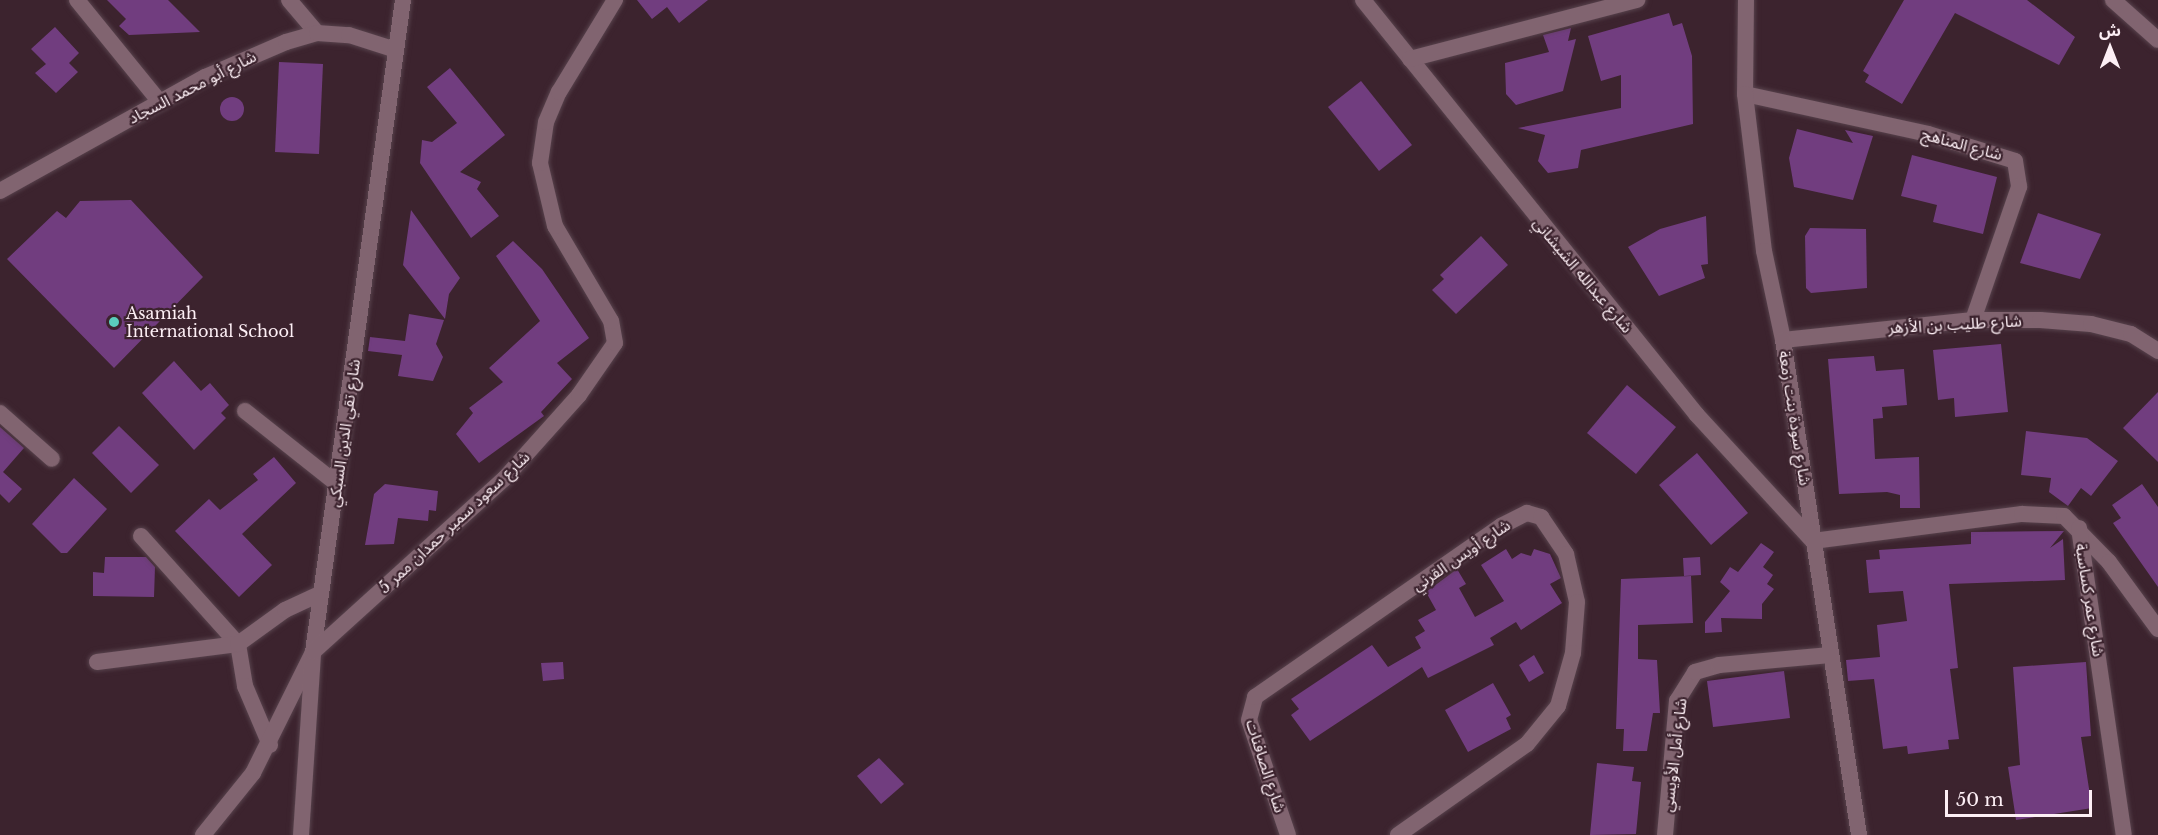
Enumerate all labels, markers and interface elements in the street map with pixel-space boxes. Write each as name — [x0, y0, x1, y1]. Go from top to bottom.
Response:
north arrow — [2080, 18, 2140, 78]
text: ش — [2099, 20, 2121, 40]
street label: شارع أبو محمد السجاد — [125, 46, 259, 128]
street label: شارع المناهج — [1920, 124, 2004, 164]
street label: شارع عبدالله الشيشاني — [1529, 213, 1637, 337]
place label: Asamiah International School — [126, 303, 294, 341]
street label: شارع طليب بن الأزهر — [1888, 311, 2022, 337]
marker: Asamiah International School — [107, 315, 121, 329]
street label: شارع سودة بنت زمعة — [1775, 349, 1815, 487]
street label: شارع تقي الدين السبكي — [324, 358, 364, 508]
street label: شارع سعود سمير حمدان ممر 5 — [375, 447, 533, 597]
street label: شارع أويس القرني — [1408, 515, 1514, 595]
street label: شارع عمر كساسبة — [2072, 542, 2108, 658]
street label: شارع أمل الأويسي — [1657, 697, 1691, 813]
street label: شارع الصافنات — [1242, 717, 1290, 815]
scale bar — [1948, 778, 2095, 816]
text: 50 m — [1956, 789, 2004, 811]

